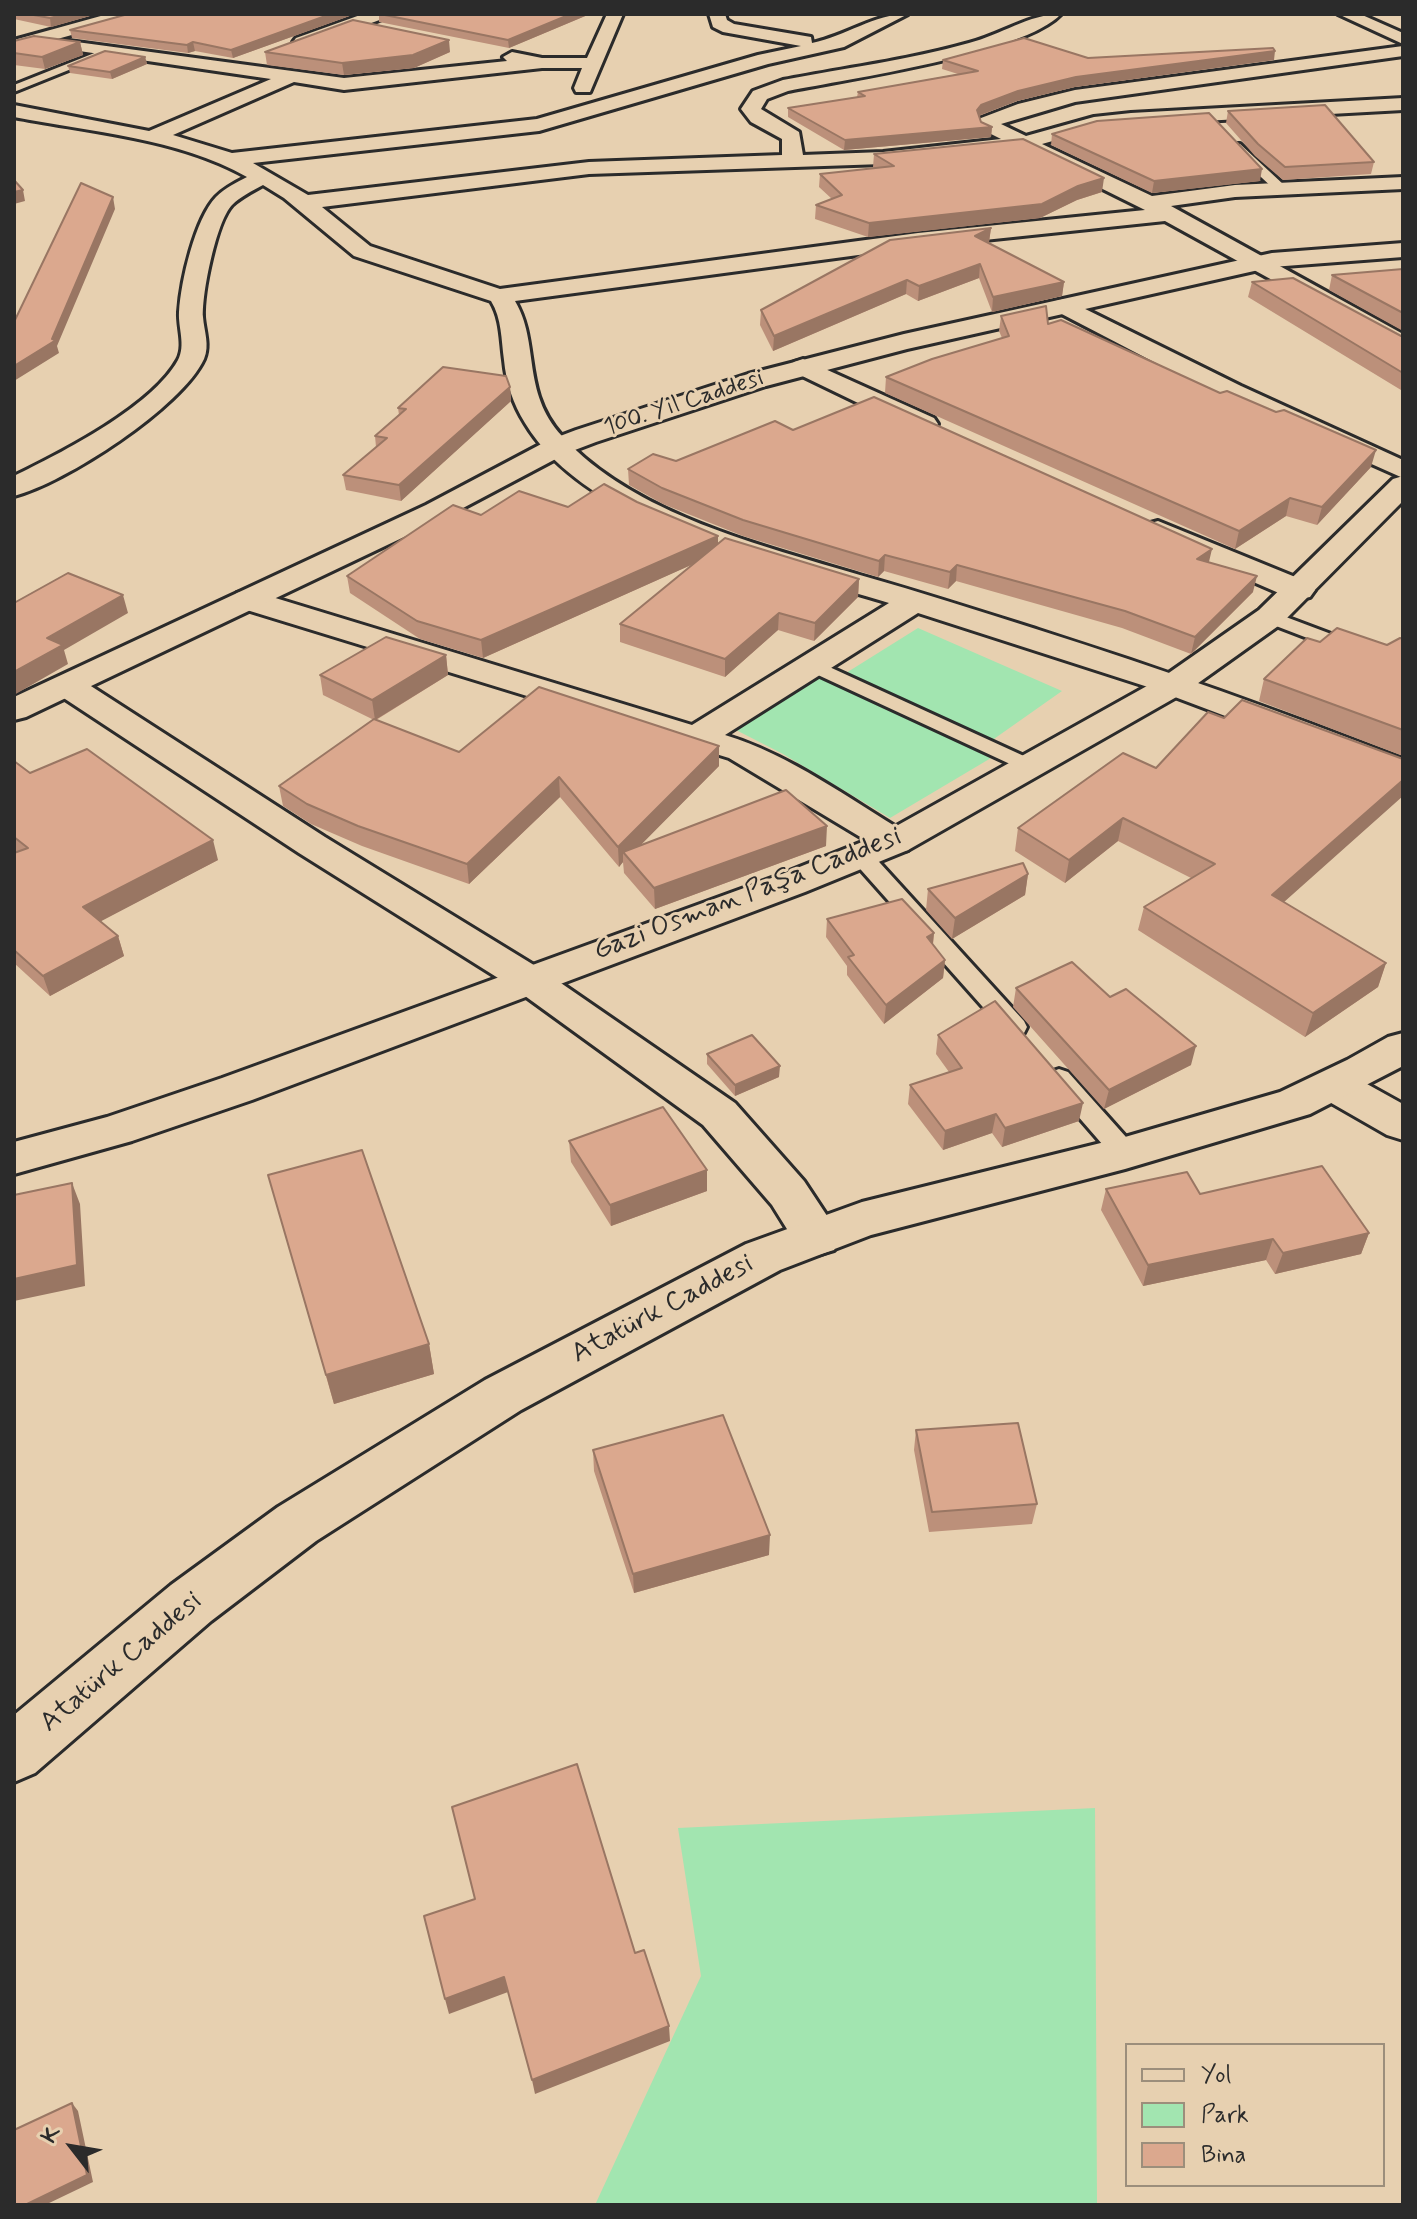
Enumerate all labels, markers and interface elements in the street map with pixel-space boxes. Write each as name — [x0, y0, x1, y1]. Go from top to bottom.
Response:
street label: 100. Yıl Caddesi — [600, 365, 768, 443]
street label: Gazi Osman Paşa Caddesi — [589, 821, 907, 969]
street label: Atatürk Caddesi — [566, 1248, 760, 1372]
street label: Atatürk Caddesi — [34, 1585, 210, 1741]
legend — [1125, 2043, 1385, 2187]
text: Yol — [1201, 2060, 1231, 2091]
text: Park — [1201, 2100, 1249, 2131]
north arrow — [32, 2107, 112, 2187]
text: K — [35, 2121, 67, 2149]
text: Bina — [1201, 2140, 1246, 2171]

